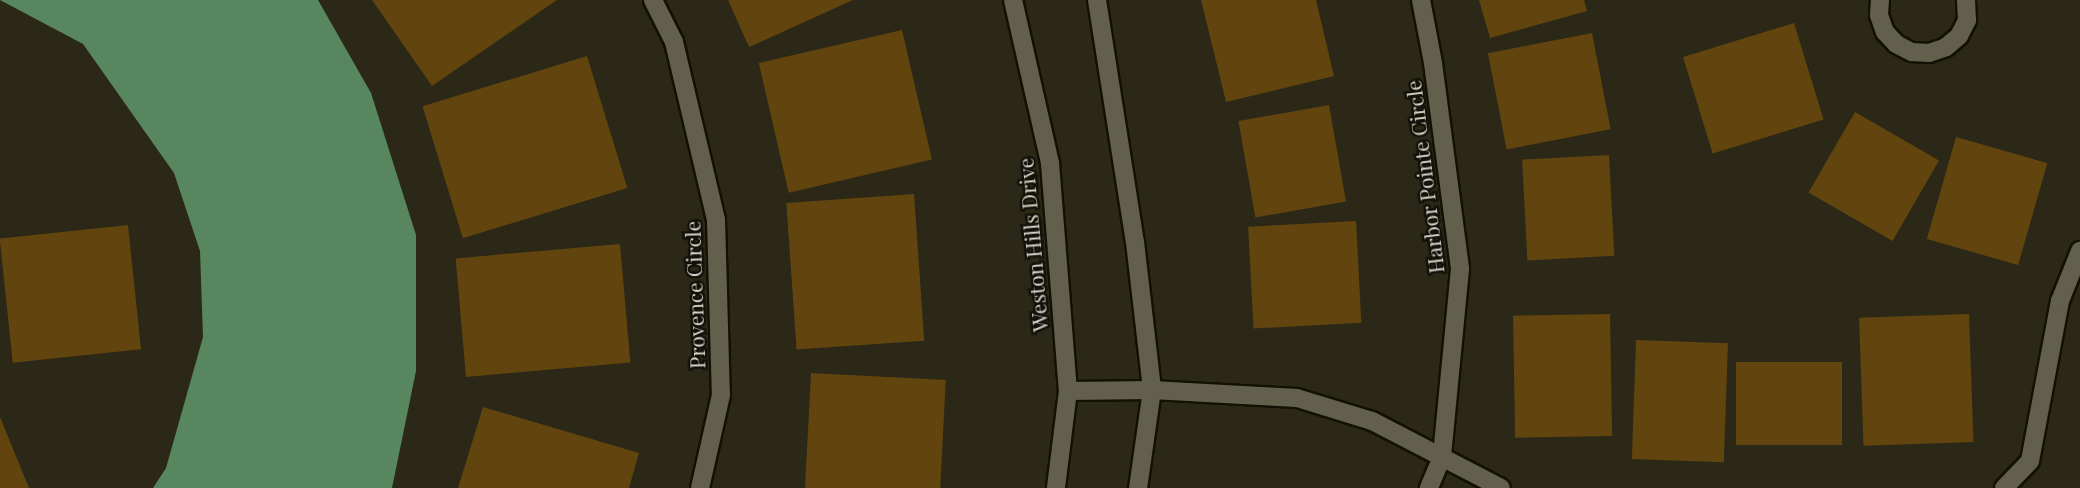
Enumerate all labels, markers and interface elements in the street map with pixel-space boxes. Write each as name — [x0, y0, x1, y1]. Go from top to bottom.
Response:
street label: Harbor Pointe Circle — [1400, 79, 1448, 275]
street label: Weston Hills Drive — [1012, 157, 1052, 333]
street label: Provence Circle — [679, 221, 709, 369]

